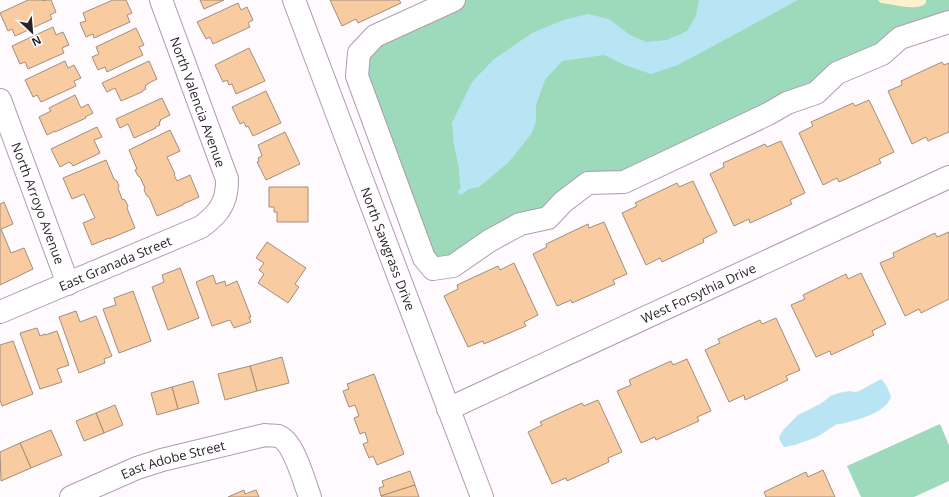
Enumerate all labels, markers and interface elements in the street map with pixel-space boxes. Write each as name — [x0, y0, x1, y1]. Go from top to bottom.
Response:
north arrow — [12, 12, 52, 52]
text: N — [29, 33, 44, 50]
street label: North Valencia Avenue — [166, 34, 230, 170]
street label: North Arroyo Avenue — [7, 140, 69, 267]
street label: North Sawgrass Drive — [357, 184, 420, 313]
street label: East Granada Street — [56, 231, 175, 295]
street label: West Forsythia Drive — [638, 259, 759, 327]
street label: East Adobe Street — [118, 436, 227, 483]

